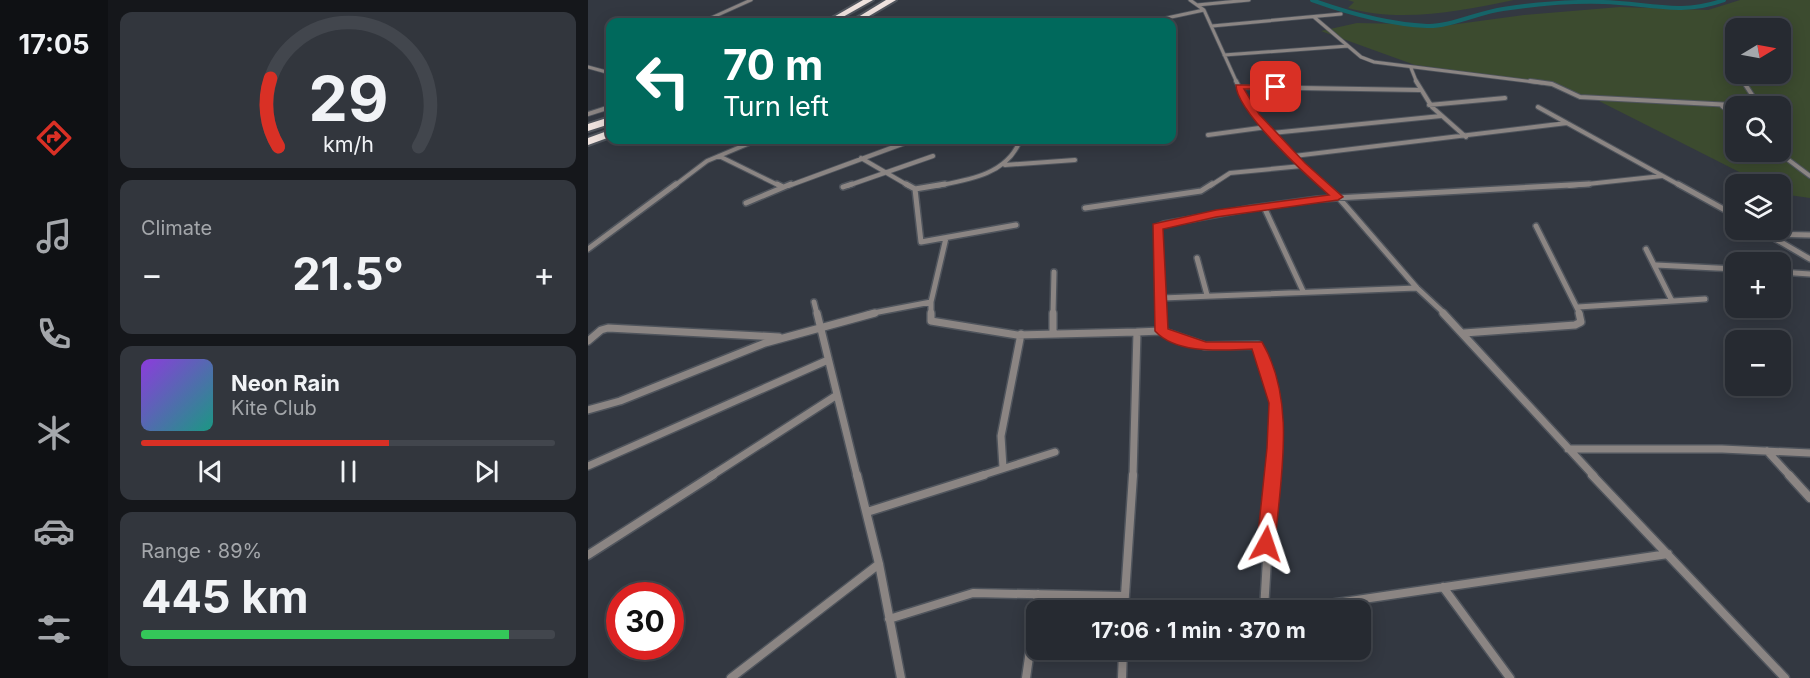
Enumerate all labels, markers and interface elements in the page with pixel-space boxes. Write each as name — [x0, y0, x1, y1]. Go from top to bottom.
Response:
north arrow — [1725, 18, 1791, 84]
map controls — [1725, 18, 1791, 396]
text: 17:05 — [19, 28, 89, 61]
text: 70 m — [723, 39, 823, 90]
icon: left — [624, 42, 702, 120]
text: 29 — [308, 61, 388, 136]
pin — [1250, 61, 1301, 112]
icon: arrive — [1259, 70, 1292, 103]
text: Turn left — [723, 90, 829, 123]
button: search — [1725, 96, 1791, 162]
icon: directions — [33, 117, 75, 159]
text: km/h — [323, 131, 373, 157]
button: layers — [1725, 174, 1791, 240]
icon: music — [33, 215, 75, 257]
text: Climate — [141, 216, 212, 240]
text: 21.5° — [292, 246, 404, 301]
button: + — [1725, 252, 1791, 318]
text: − — [141, 254, 163, 294]
text: + — [533, 254, 555, 294]
icon: phone — [33, 313, 75, 355]
button: − — [1725, 330, 1791, 396]
text: Neon Rain — [231, 370, 340, 396]
text: Kite Club — [231, 396, 317, 420]
icon: climate — [33, 412, 75, 454]
icon: previous — [194, 455, 227, 488]
icon: pause — [332, 455, 365, 488]
icon: next — [470, 455, 503, 488]
icon: car — [33, 510, 75, 552]
position arrow — [1234, 512, 1298, 576]
text: Range · 89% — [141, 539, 262, 563]
text: 445 km — [141, 569, 308, 624]
speed limit sign: 30 — [606, 582, 684, 660]
icon: filters — [33, 608, 75, 650]
text: 17:06 · 1 min · 370 m — [1091, 617, 1306, 643]

